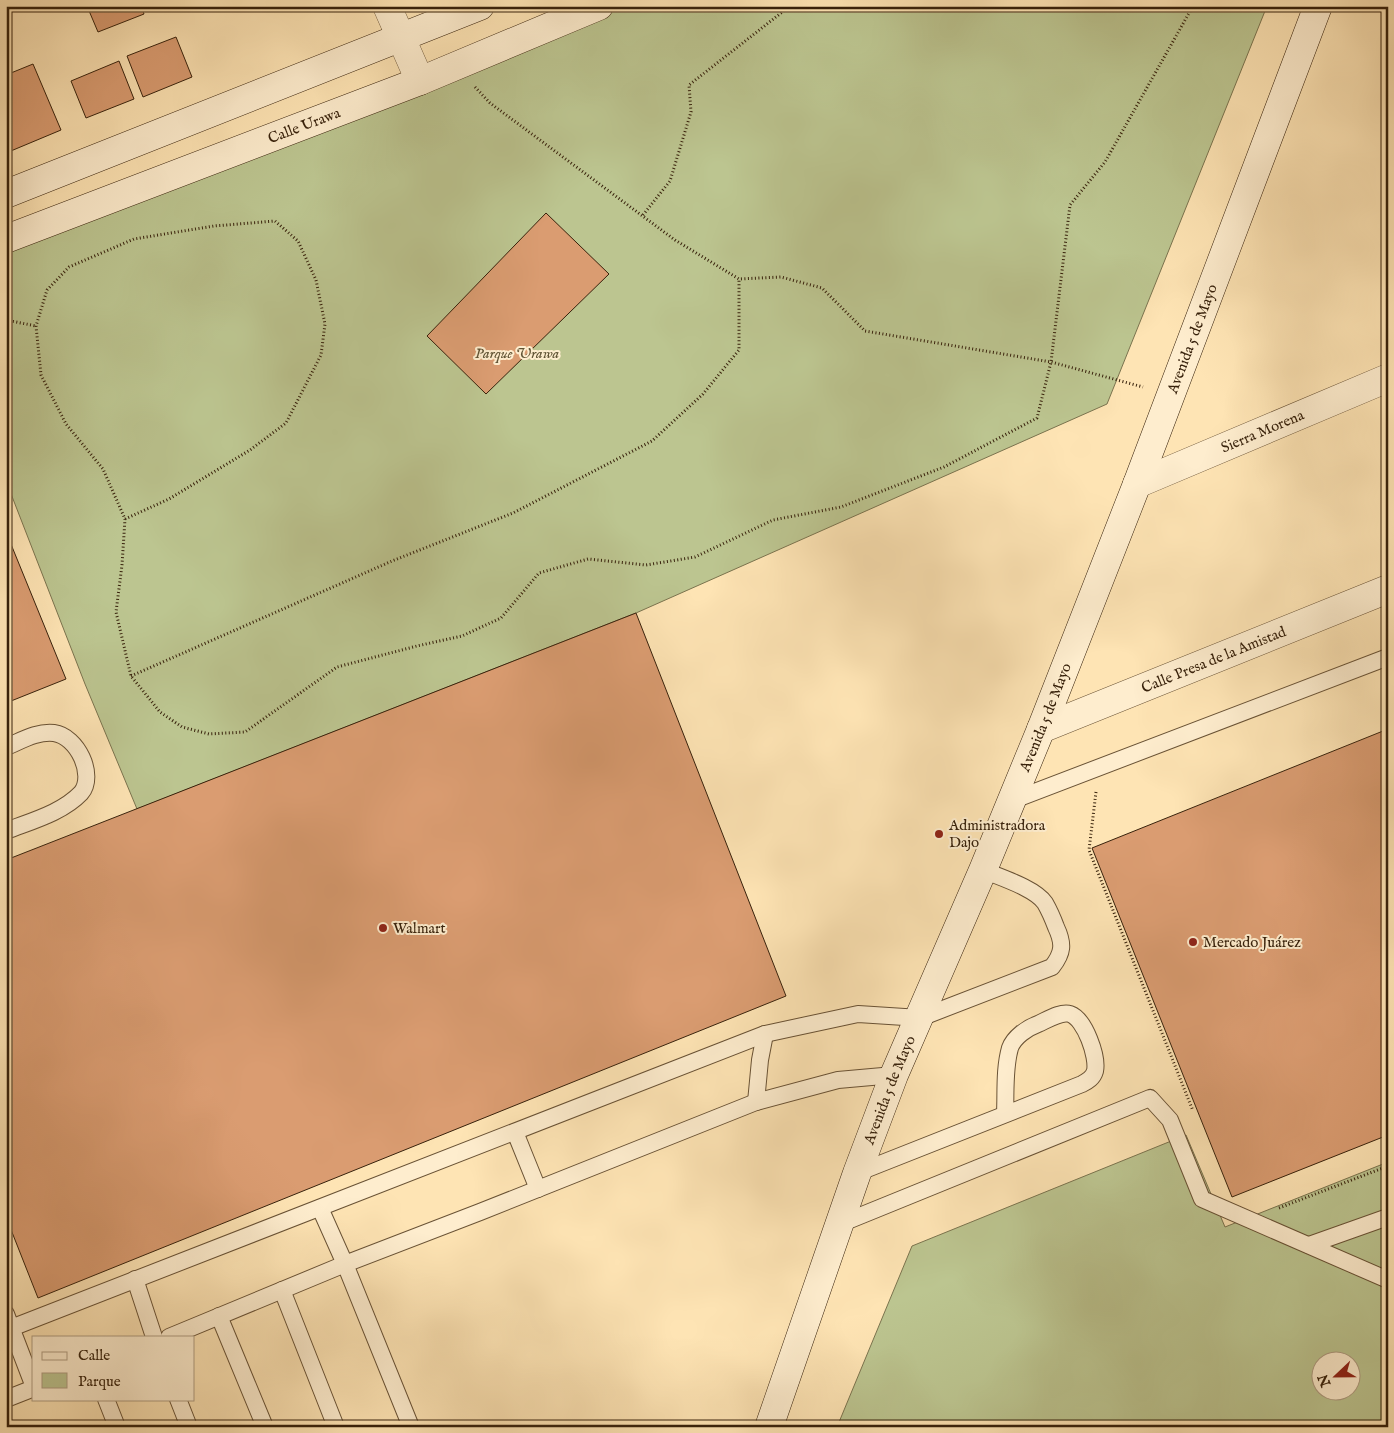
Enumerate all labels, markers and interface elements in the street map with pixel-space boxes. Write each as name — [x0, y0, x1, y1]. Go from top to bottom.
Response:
street label: Calle Urawa — [265, 103, 343, 148]
street label: Avenida 5 de Mayo — [1162, 281, 1221, 397]
park label: Parque Urawa — [475, 344, 560, 363]
street label: Sierra Morena — [1218, 405, 1307, 457]
street label: Calle Presa de la Amistad — [1138, 621, 1290, 697]
street label: Avenida 5 de Mayo — [1015, 660, 1075, 775]
place label: Administradora Dajo — [948, 816, 1046, 852]
marker: Administradora Dajo — [933, 828, 945, 840]
place label: Walmart — [393, 919, 446, 938]
marker: Walmart — [377, 922, 389, 934]
place label: Mercado Juárez — [1203, 933, 1301, 952]
marker: Mercado Juárez — [1187, 936, 1199, 948]
street label: Avenida 5 de Mayo — [859, 1032, 920, 1148]
legend — [32, 1336, 195, 1400]
text: Calle — [78, 1346, 110, 1365]
north arrow — [1312, 1350, 1362, 1400]
text: Parque — [78, 1372, 121, 1391]
text: N — [1314, 1372, 1336, 1390]

